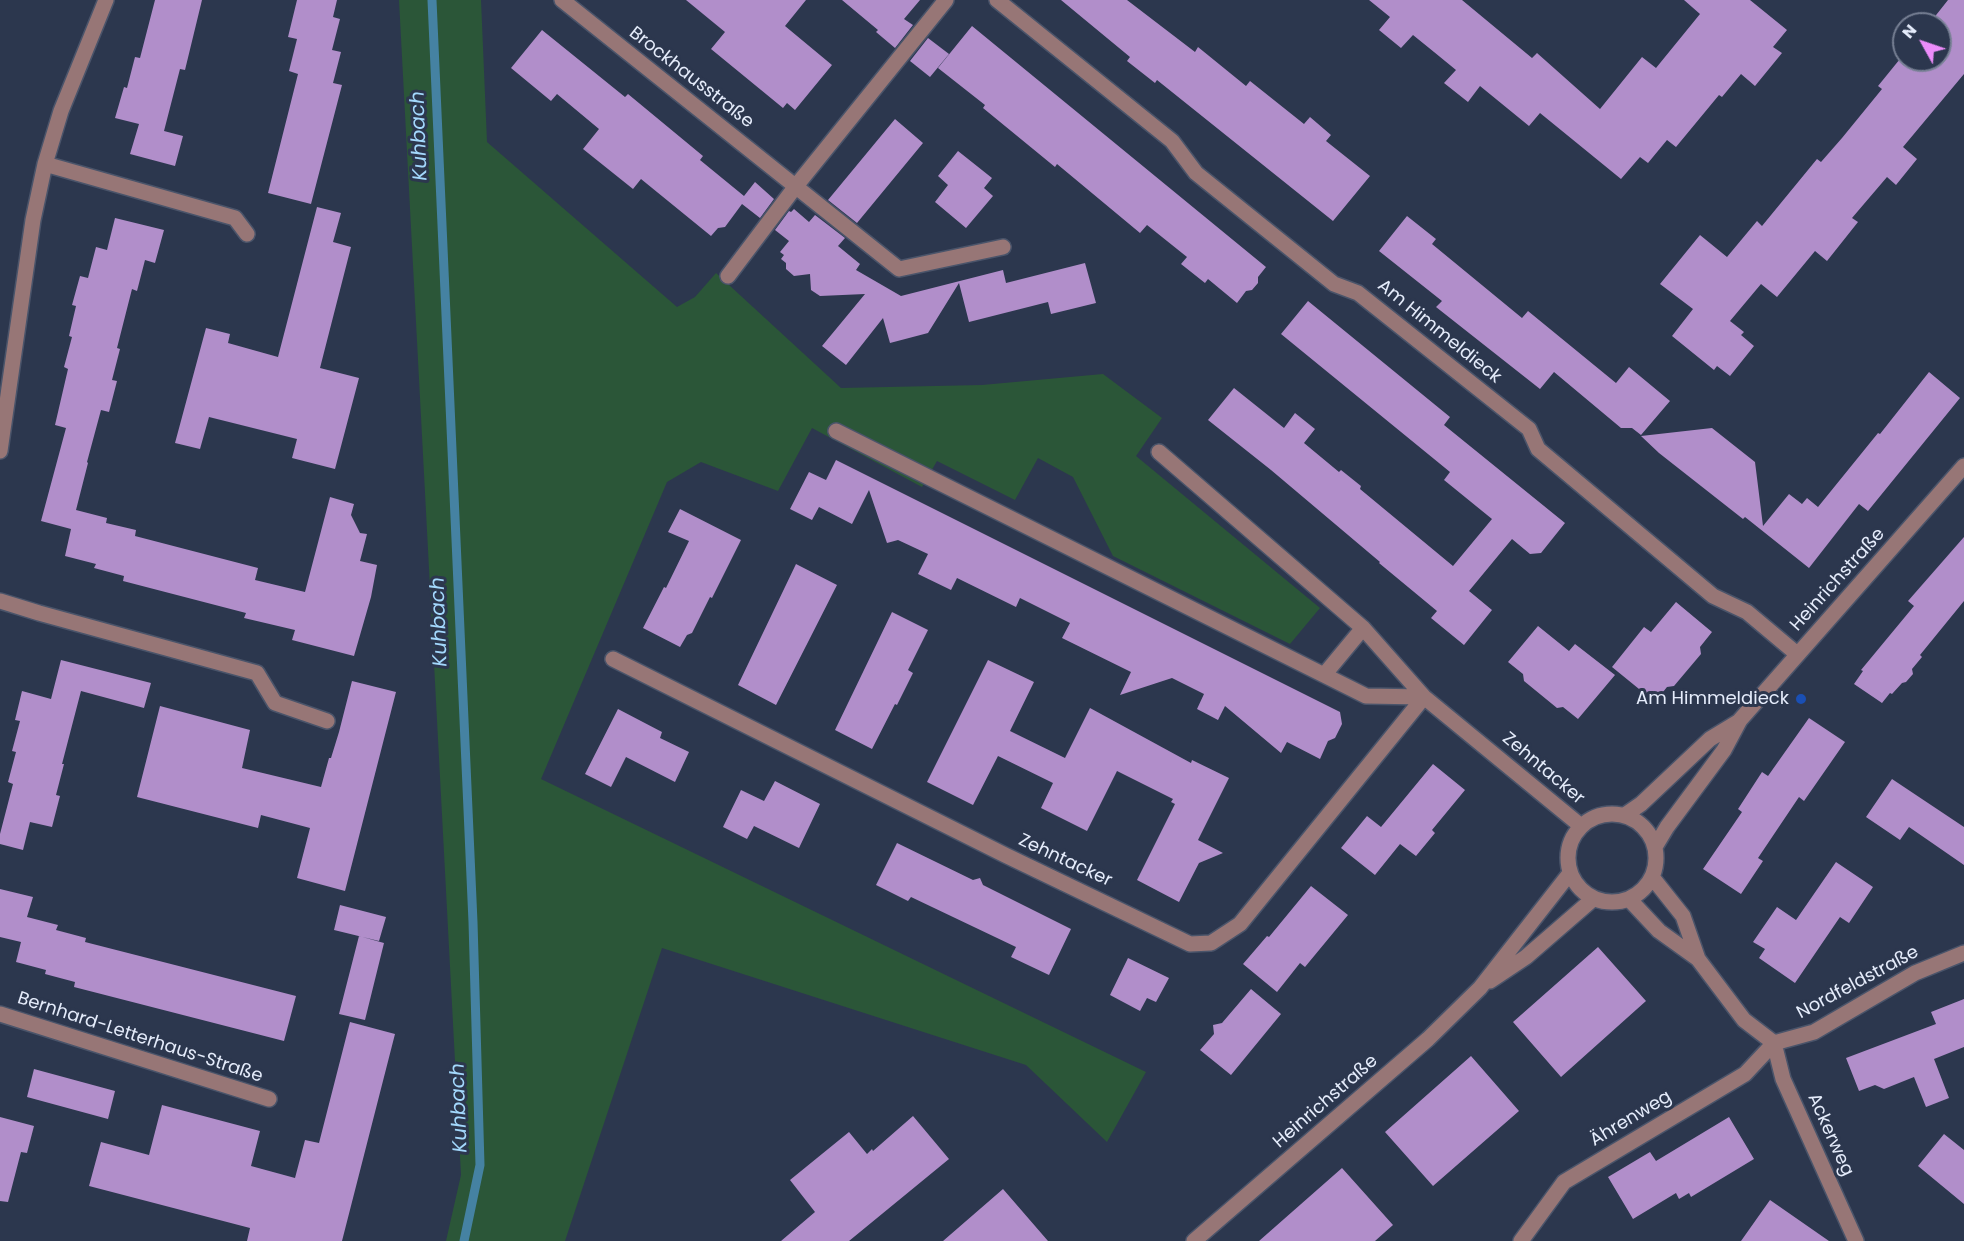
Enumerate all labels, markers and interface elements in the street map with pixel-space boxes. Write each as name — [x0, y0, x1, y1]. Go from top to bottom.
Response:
north arrow — [1892, 12, 1952, 72]
text: N — [1897, 19, 1922, 43]
street label: Brockhausstraße — [624, 23, 758, 133]
water label: Kuhbach — [406, 91, 434, 181]
street label: Am Himmeldieck — [1373, 275, 1505, 389]
street label: Heinrichstraße — [1786, 524, 1890, 636]
water label: Kuhbach — [426, 577, 454, 667]
place label: Am Himmeldieck — [1636, 688, 1789, 710]
marker: Am Himmeldieck — [1794, 692, 1808, 706]
street label: Zehntacker — [1497, 728, 1589, 810]
street label: Zehntacker — [1015, 830, 1115, 892]
street label: Nordfeldstraße — [1793, 942, 1923, 1024]
street label: Bernhard-Letterhaus-Straße — [15, 988, 265, 1088]
street label: Heinrichstraße — [1269, 1051, 1383, 1153]
water label: Kuhbach — [446, 1063, 474, 1153]
street label: Ährenweg — [1586, 1086, 1676, 1152]
street label: Ackerweg — [1802, 1090, 1858, 1180]

